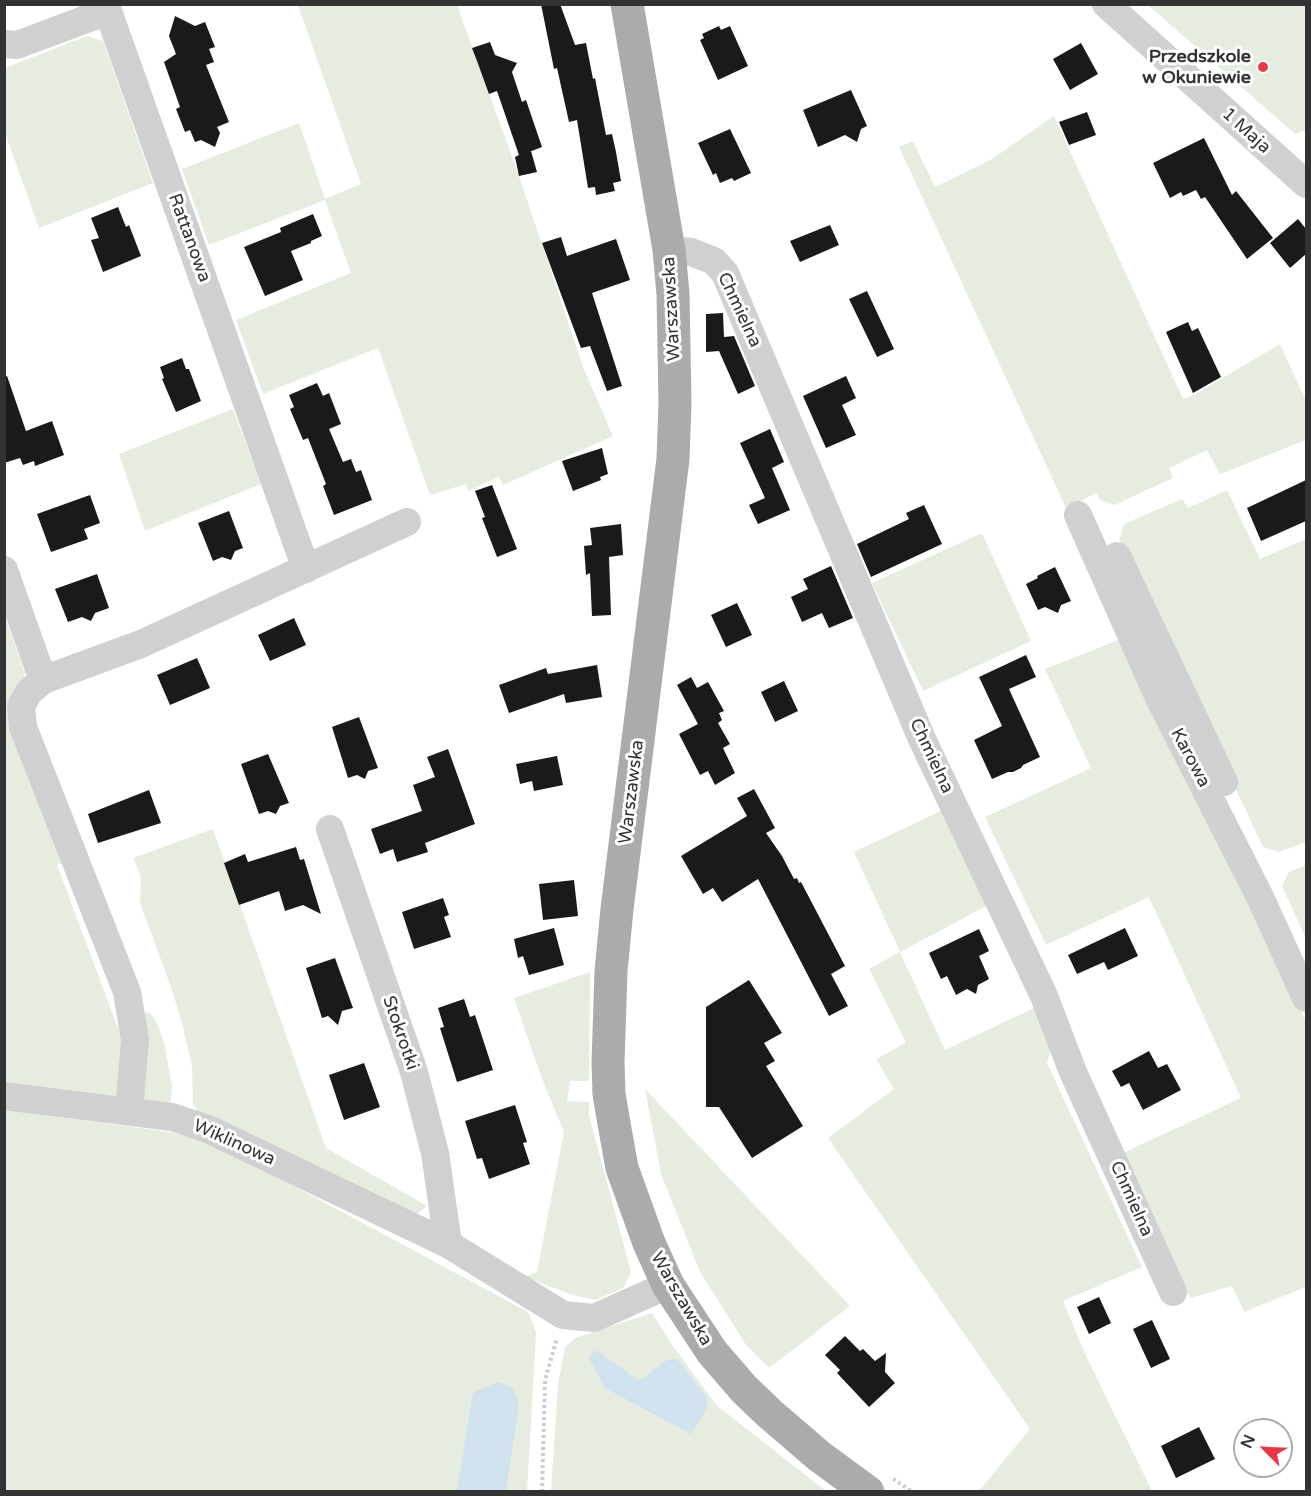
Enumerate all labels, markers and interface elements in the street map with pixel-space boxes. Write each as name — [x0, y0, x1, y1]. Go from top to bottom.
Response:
place label: Przedszkole w Okuniewie — [1142, 46, 1251, 88]
marker: Przedszkole w Okuniewie — [1256, 60, 1270, 74]
street label: 1 Maja — [1217, 104, 1275, 158]
street label: Rattanowa — [163, 191, 215, 285]
street label: Warszawska — [658, 256, 686, 362]
street label: Chmielna — [712, 269, 766, 351]
street label: Chmielna — [904, 715, 958, 797]
street label: Karowa — [1165, 725, 1215, 791]
street label: Warszawska — [615, 739, 649, 845]
street label: Stokrotki — [377, 993, 423, 1073]
street label: Wiklinowa — [190, 1115, 278, 1171]
street label: Chmielna — [1105, 1158, 1157, 1240]
street label: Warszawska — [645, 1248, 717, 1350]
north arrow — [1233, 1418, 1293, 1478]
text: N — [1237, 1432, 1260, 1451]

